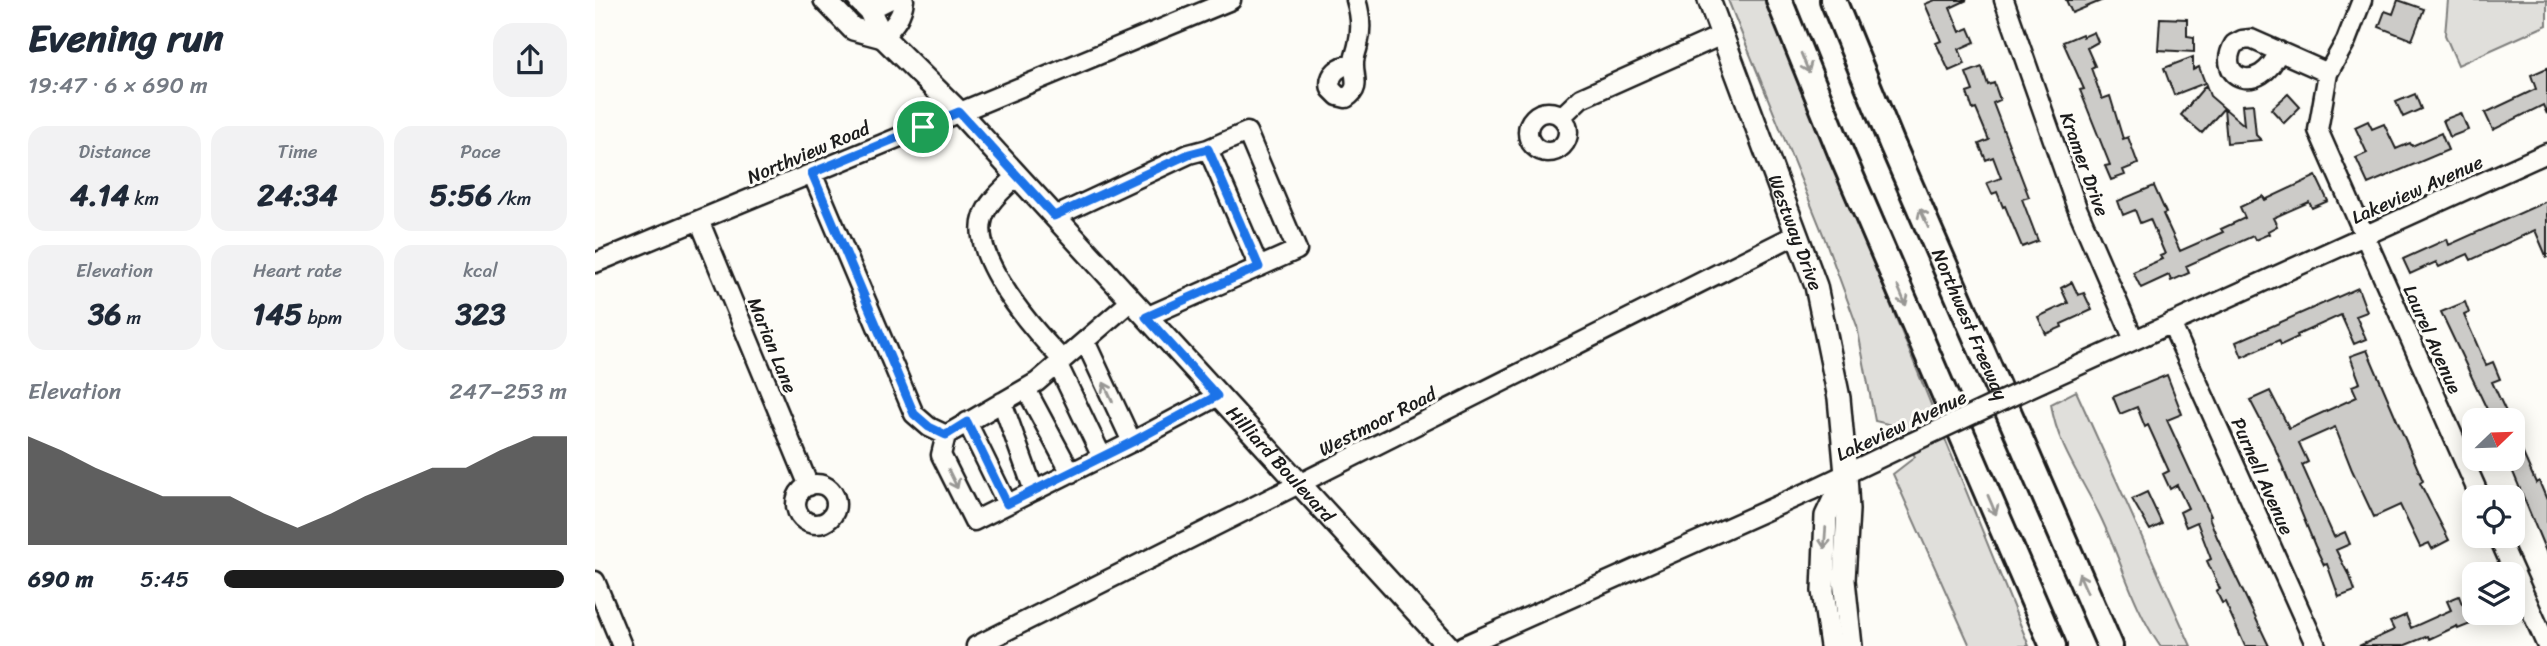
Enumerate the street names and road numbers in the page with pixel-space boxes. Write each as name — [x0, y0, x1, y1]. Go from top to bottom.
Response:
street label: Kramer Drive — [2050, 107, 2119, 221]
street label: Northview Road — [741, 111, 877, 193]
street label: Lakeview Avenue — [2346, 146, 2489, 233]
street label: Westway Drive — [1759, 170, 1832, 296]
street label: Northwest Freeway — [1922, 243, 2017, 406]
street label: Laurel Avenue — [2394, 279, 2471, 399]
street label: Marian Lane — [738, 292, 807, 398]
street label: Westmoor Road — [1312, 377, 1443, 465]
street label: Lakeview Avenue — [1830, 381, 1972, 470]
street label: Hilliard Boulevard — [1218, 398, 1344, 531]
street label: Purnell Avenue — [2222, 412, 2303, 541]

